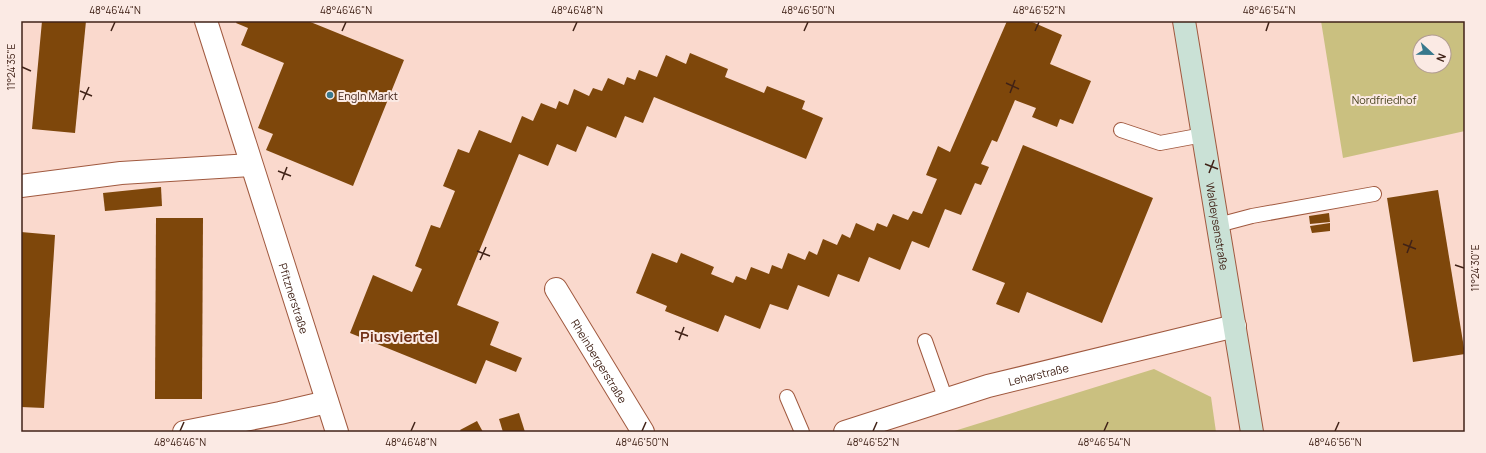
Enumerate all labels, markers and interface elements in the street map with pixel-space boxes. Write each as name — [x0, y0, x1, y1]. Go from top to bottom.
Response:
text: 48°46'44"N — [89, 3, 141, 17]
text: 48°46'46"N — [320, 3, 372, 17]
text: 48°46'48"N — [551, 3, 603, 17]
text: 48°46'50"N — [781, 3, 835, 17]
text: 48°46'52"N — [1013, 3, 1065, 17]
text: 48°46'54"N — [1243, 3, 1295, 17]
north arrow — [1412, 34, 1452, 74]
text: 11°24'35"E — [4, 43, 18, 90]
text: N — [1433, 51, 1450, 64]
place label: EngIn Markt — [338, 88, 398, 103]
marker: EngIn Markt — [325, 90, 335, 100]
park label: Nordfriedhof — [1352, 92, 1416, 107]
street label: Waldeysenstraße — [1203, 181, 1233, 272]
text: 11°24'30"E — [1468, 244, 1482, 291]
street label: Pfitznerstraße — [276, 261, 313, 336]
street label: Rheinbergerstraße — [568, 316, 631, 406]
district label: Piusviertel — [360, 326, 438, 347]
street label: Leharstraße — [1007, 359, 1071, 388]
text: 48°46'46"N — [154, 435, 206, 449]
text: 48°46'48"N — [385, 435, 437, 449]
text: 48°46'50"N — [615, 435, 669, 449]
text: 48°46'52"N — [847, 435, 899, 449]
text: 48°46'54"N — [1078, 435, 1130, 449]
text: 48°46'56"N — [1308, 435, 1362, 449]

